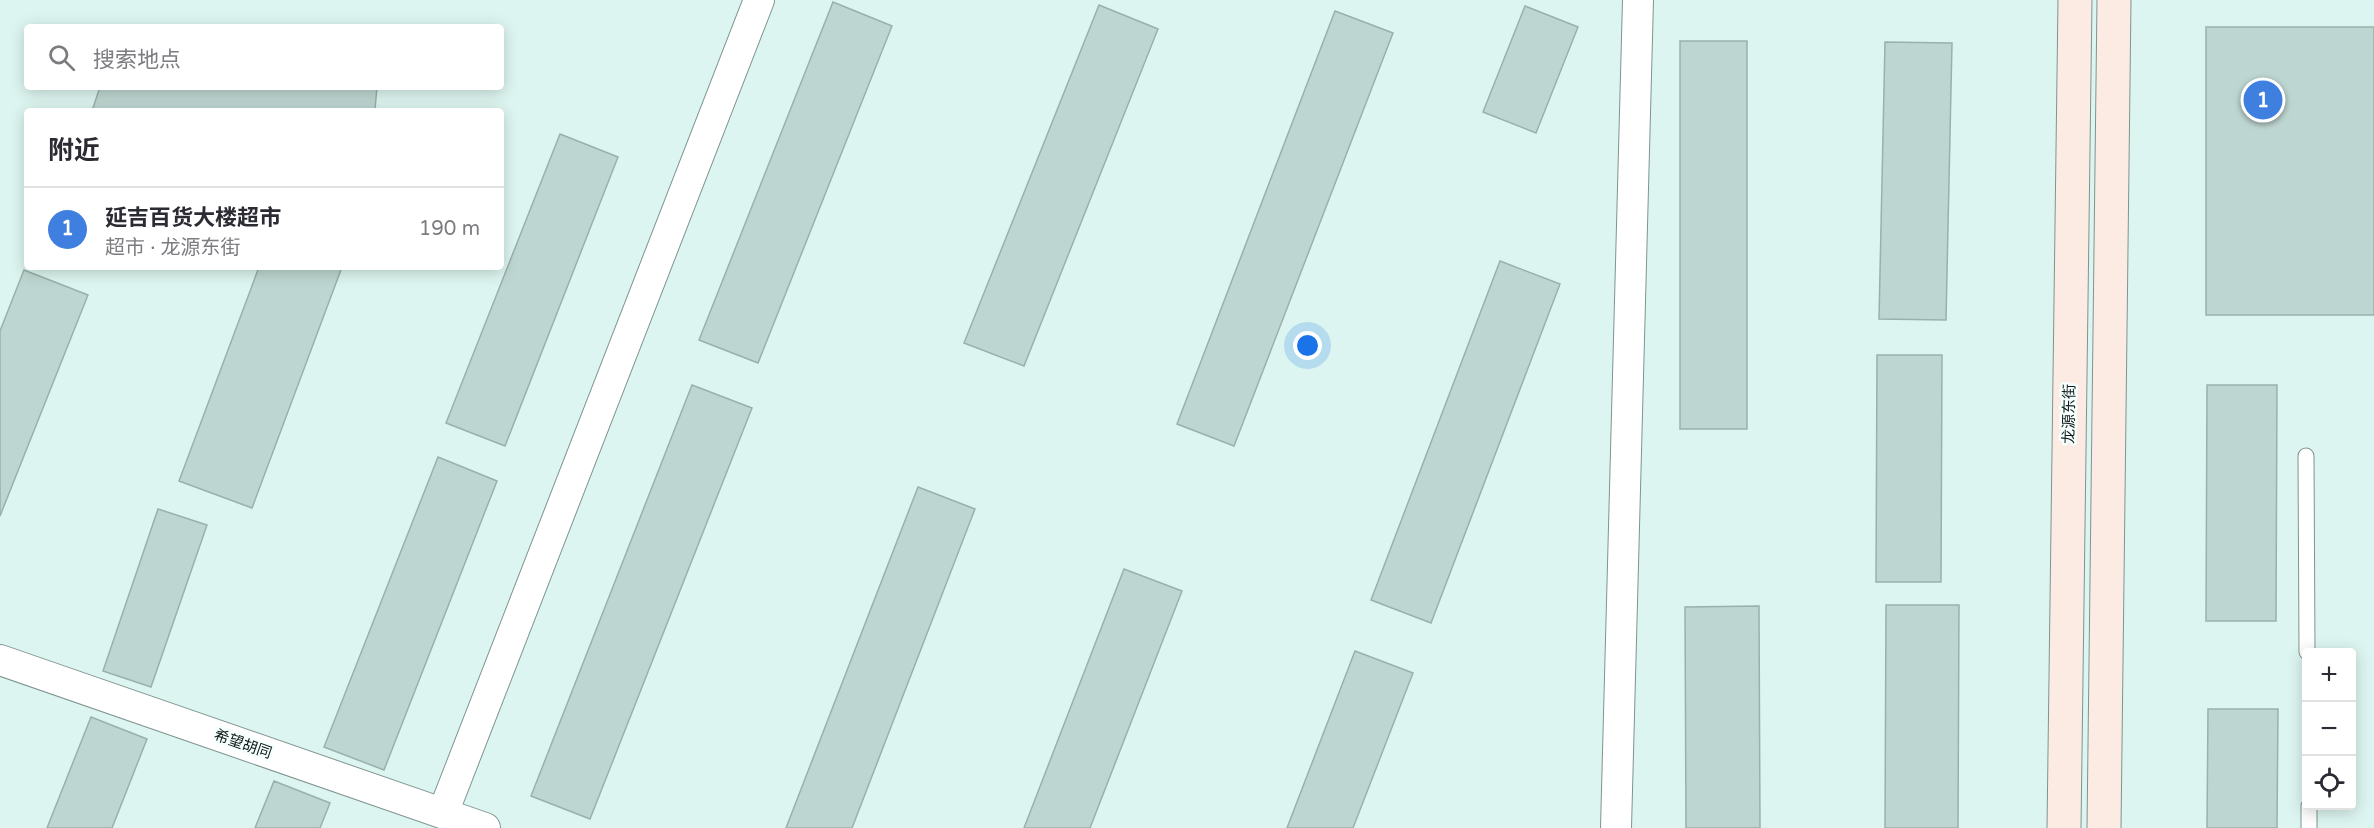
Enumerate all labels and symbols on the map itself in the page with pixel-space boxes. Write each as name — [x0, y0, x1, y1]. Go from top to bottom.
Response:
pin: 1 — [2244, 78, 2282, 122]
your location — [1293, 331, 1322, 360]
street label: 龙源东街 — [2059, 384, 2079, 444]
street label: 希望胡同 — [212, 726, 274, 762]

